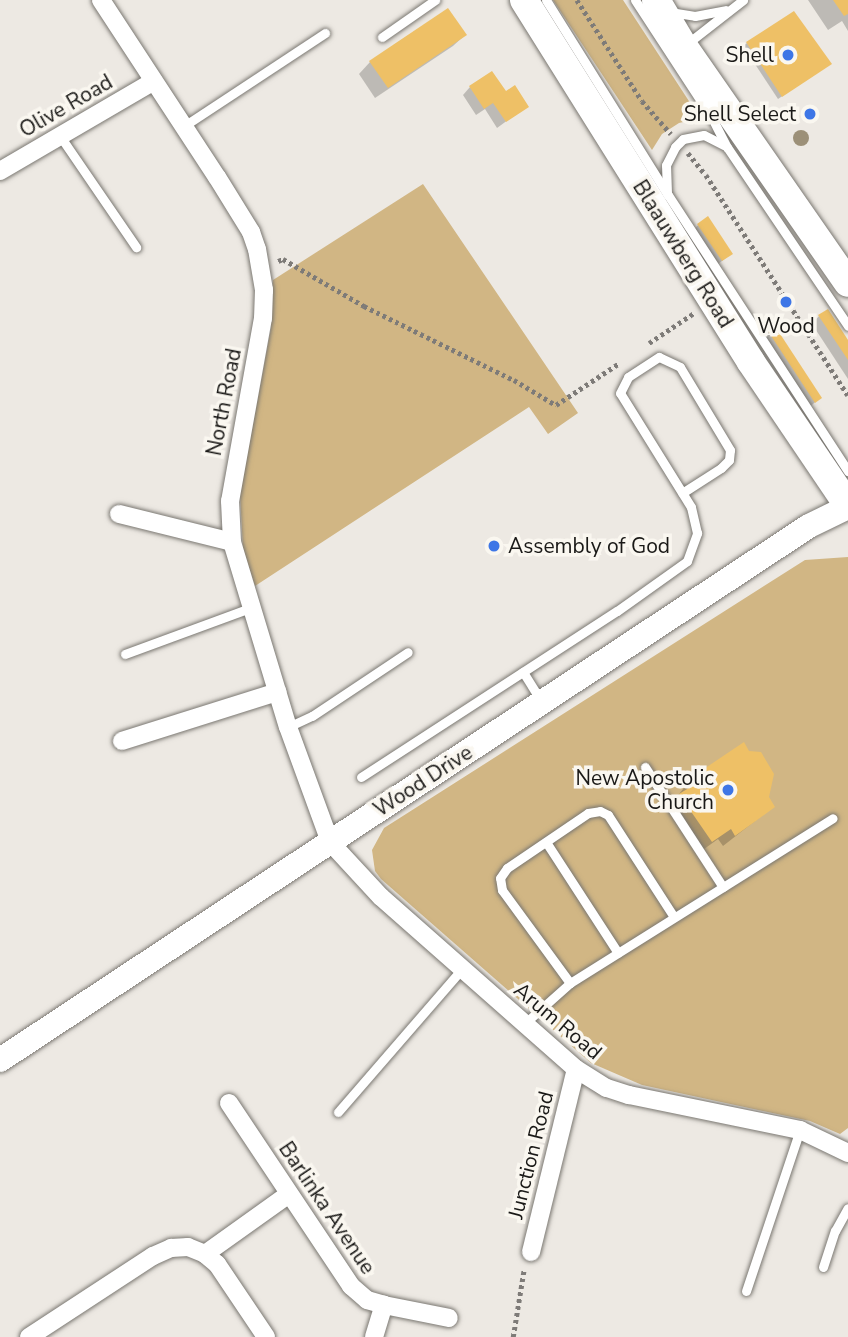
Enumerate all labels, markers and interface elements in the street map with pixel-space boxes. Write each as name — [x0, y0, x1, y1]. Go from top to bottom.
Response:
place label: Shell — [726, 42, 774, 68]
marker: Shell — [780, 47, 796, 63]
street label: Olive Road — [15, 69, 117, 143]
place label: Shell Select — [684, 101, 796, 127]
marker: Shell Select — [802, 106, 818, 122]
street label: Blaauwberg Road — [627, 175, 739, 333]
marker: Wood — [778, 294, 794, 310]
place label: Wood — [757, 313, 815, 339]
street label: North Road — [201, 346, 247, 458]
place label: Assembly of God — [508, 533, 670, 559]
marker: Assembly of God — [486, 538, 502, 554]
street label: Wood Drive — [369, 740, 477, 822]
place label: New Apostolic Church — [575, 765, 714, 815]
marker: New Apostolic Church — [720, 782, 736, 798]
street label: Arum Road — [509, 977, 607, 1065]
street label: Junction Road — [503, 1089, 559, 1221]
street label: Barlinka Avenue — [273, 1137, 381, 1279]

